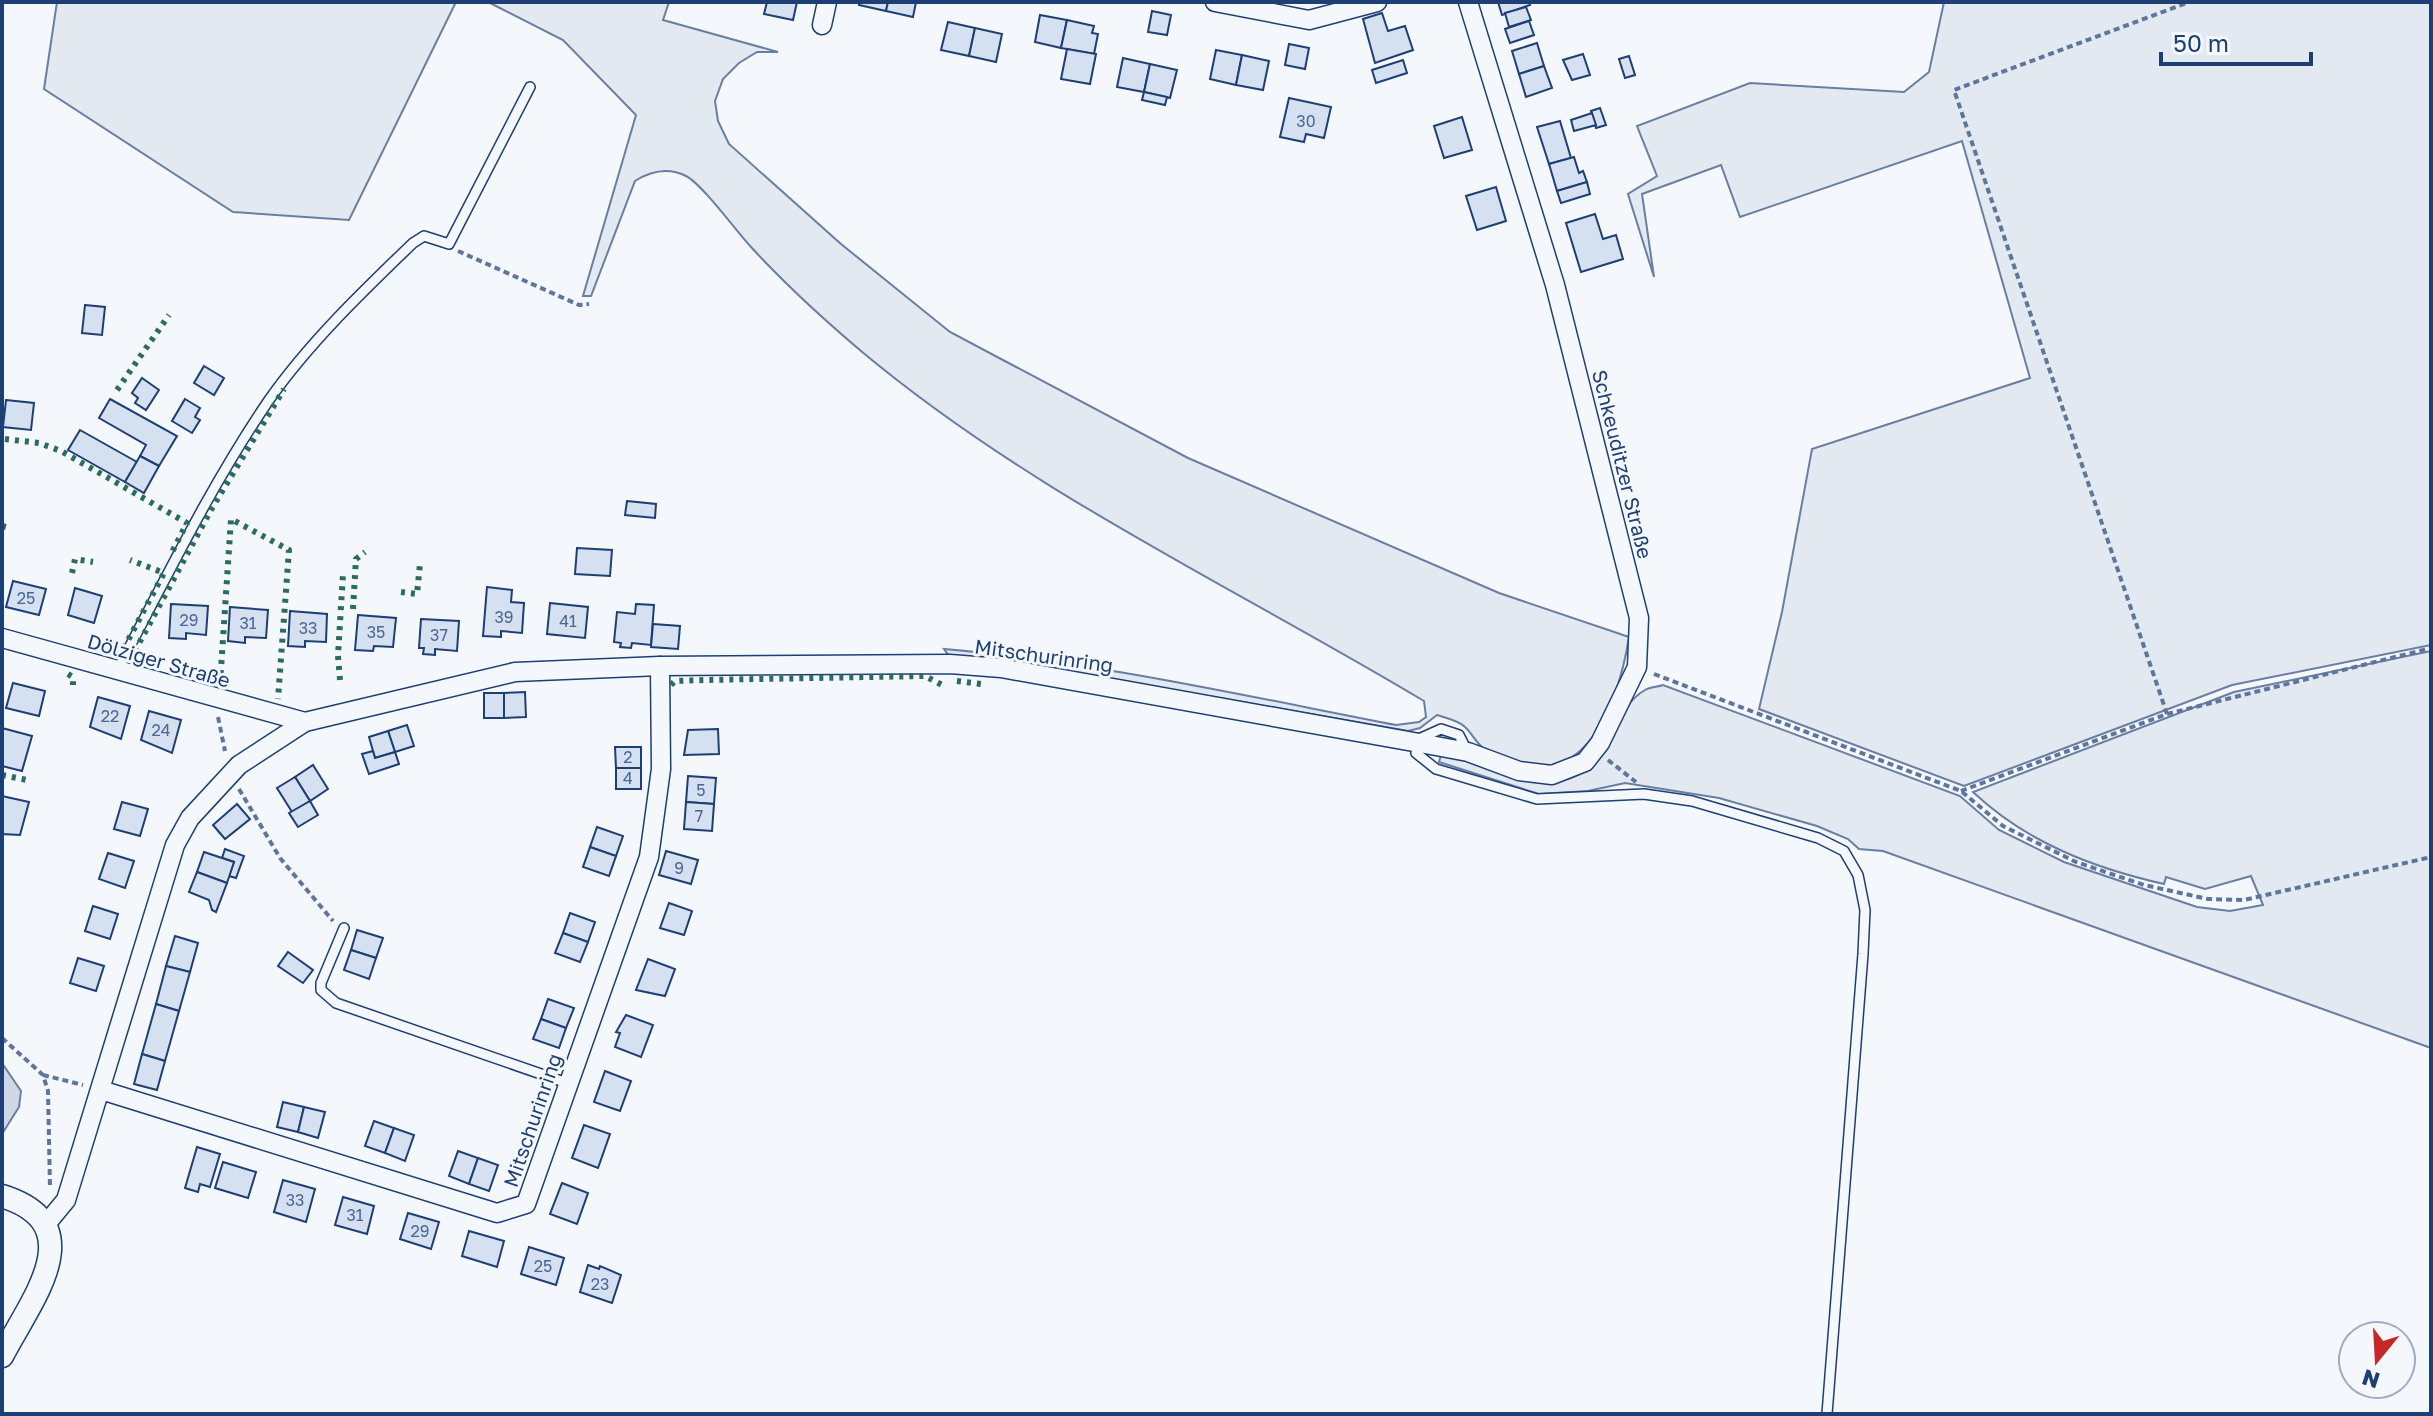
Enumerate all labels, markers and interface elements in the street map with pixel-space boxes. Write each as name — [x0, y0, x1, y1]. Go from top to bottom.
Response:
scale bar — [2161, 16, 2311, 66]
text: 50 m — [2173, 28, 2229, 57]
house number: 30 — [1296, 111, 1316, 131]
street label: Schkeuditzer Straße — [1588, 367, 1658, 561]
house number: 25 — [17, 588, 35, 608]
house number: 39 — [494, 607, 514, 627]
house number: 29 — [180, 610, 198, 630]
house number: 41 — [559, 611, 577, 631]
house number: 31 — [239, 613, 257, 633]
house number: 33 — [299, 618, 317, 638]
house number: 35 — [367, 622, 385, 642]
house number: 37 — [430, 625, 448, 645]
street label: Dölziger Straße — [85, 628, 233, 692]
street label: Mitschurinring — [973, 633, 1115, 677]
house number: 22 — [101, 706, 119, 726]
house number: 24 — [151, 720, 171, 740]
house number: 2 — [623, 747, 633, 767]
house number: 4 — [623, 768, 633, 788]
house number: 5 — [696, 780, 706, 800]
house number: 7 — [695, 806, 703, 826]
house number: 9 — [674, 858, 684, 878]
street label: Mitschurinring — [498, 1050, 566, 1190]
house number: 33 — [286, 1190, 304, 1210]
house number: 31 — [346, 1205, 364, 1225]
house number: 29 — [411, 1221, 429, 1241]
house number: 25 — [534, 1256, 552, 1276]
house number: 23 — [591, 1274, 609, 1294]
north arrow — [2337, 1320, 2417, 1400]
text: N — [2359, 1364, 2383, 1395]

